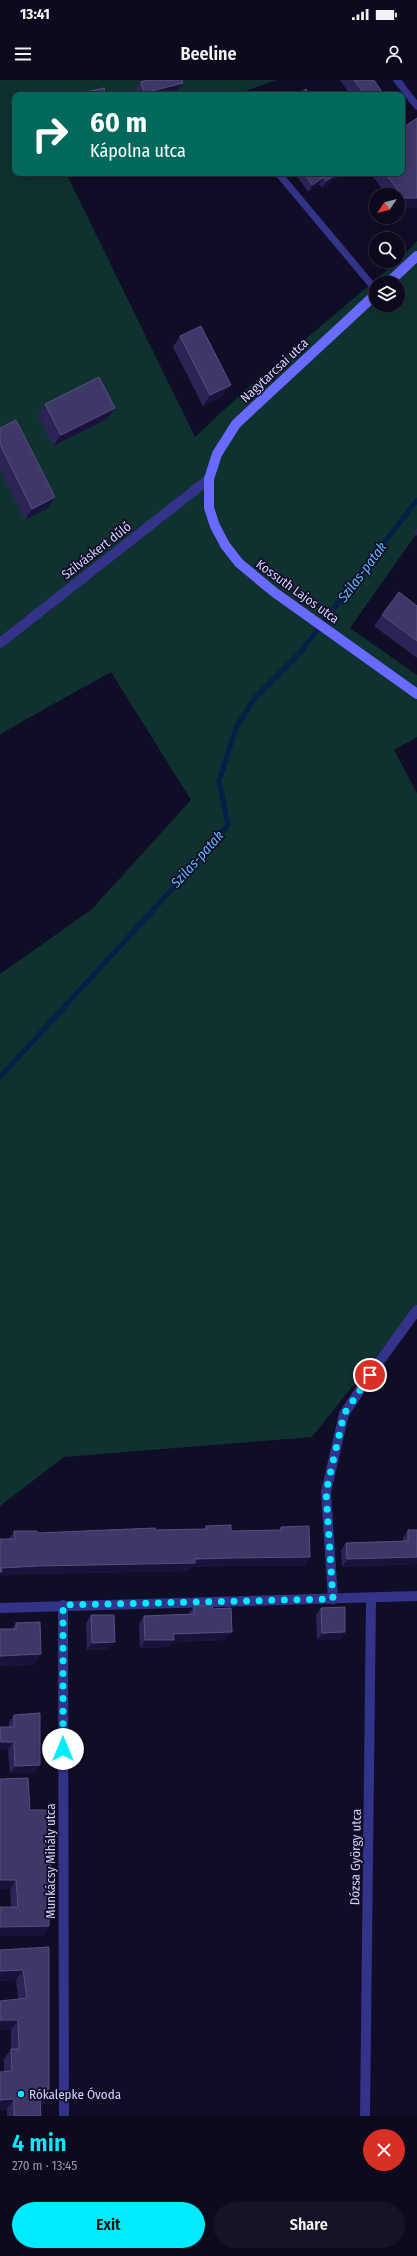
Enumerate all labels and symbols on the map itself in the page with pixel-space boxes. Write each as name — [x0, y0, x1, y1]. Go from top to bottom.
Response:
north arrow — [369, 188, 405, 224]
street label: Nagytarcsai utca — [237, 335, 311, 406]
street label: Szilváskert dűlő — [59, 519, 134, 582]
water label: Szilas-patak — [334, 539, 390, 606]
street label: Kossuth Lajos utca — [253, 556, 342, 626]
water label: Szilas-patak — [167, 827, 227, 892]
pin — [353, 1358, 387, 1392]
position arrow — [42, 1728, 84, 1770]
street label: Munkácsy Mihály utca — [43, 1803, 58, 1919]
street label: Dózsa György utca — [347, 1809, 364, 1905]
place label: Rókalepke Óvoda — [29, 2087, 121, 2102]
marker: Rókalepke Óvoda — [16, 2089, 26, 2099]

